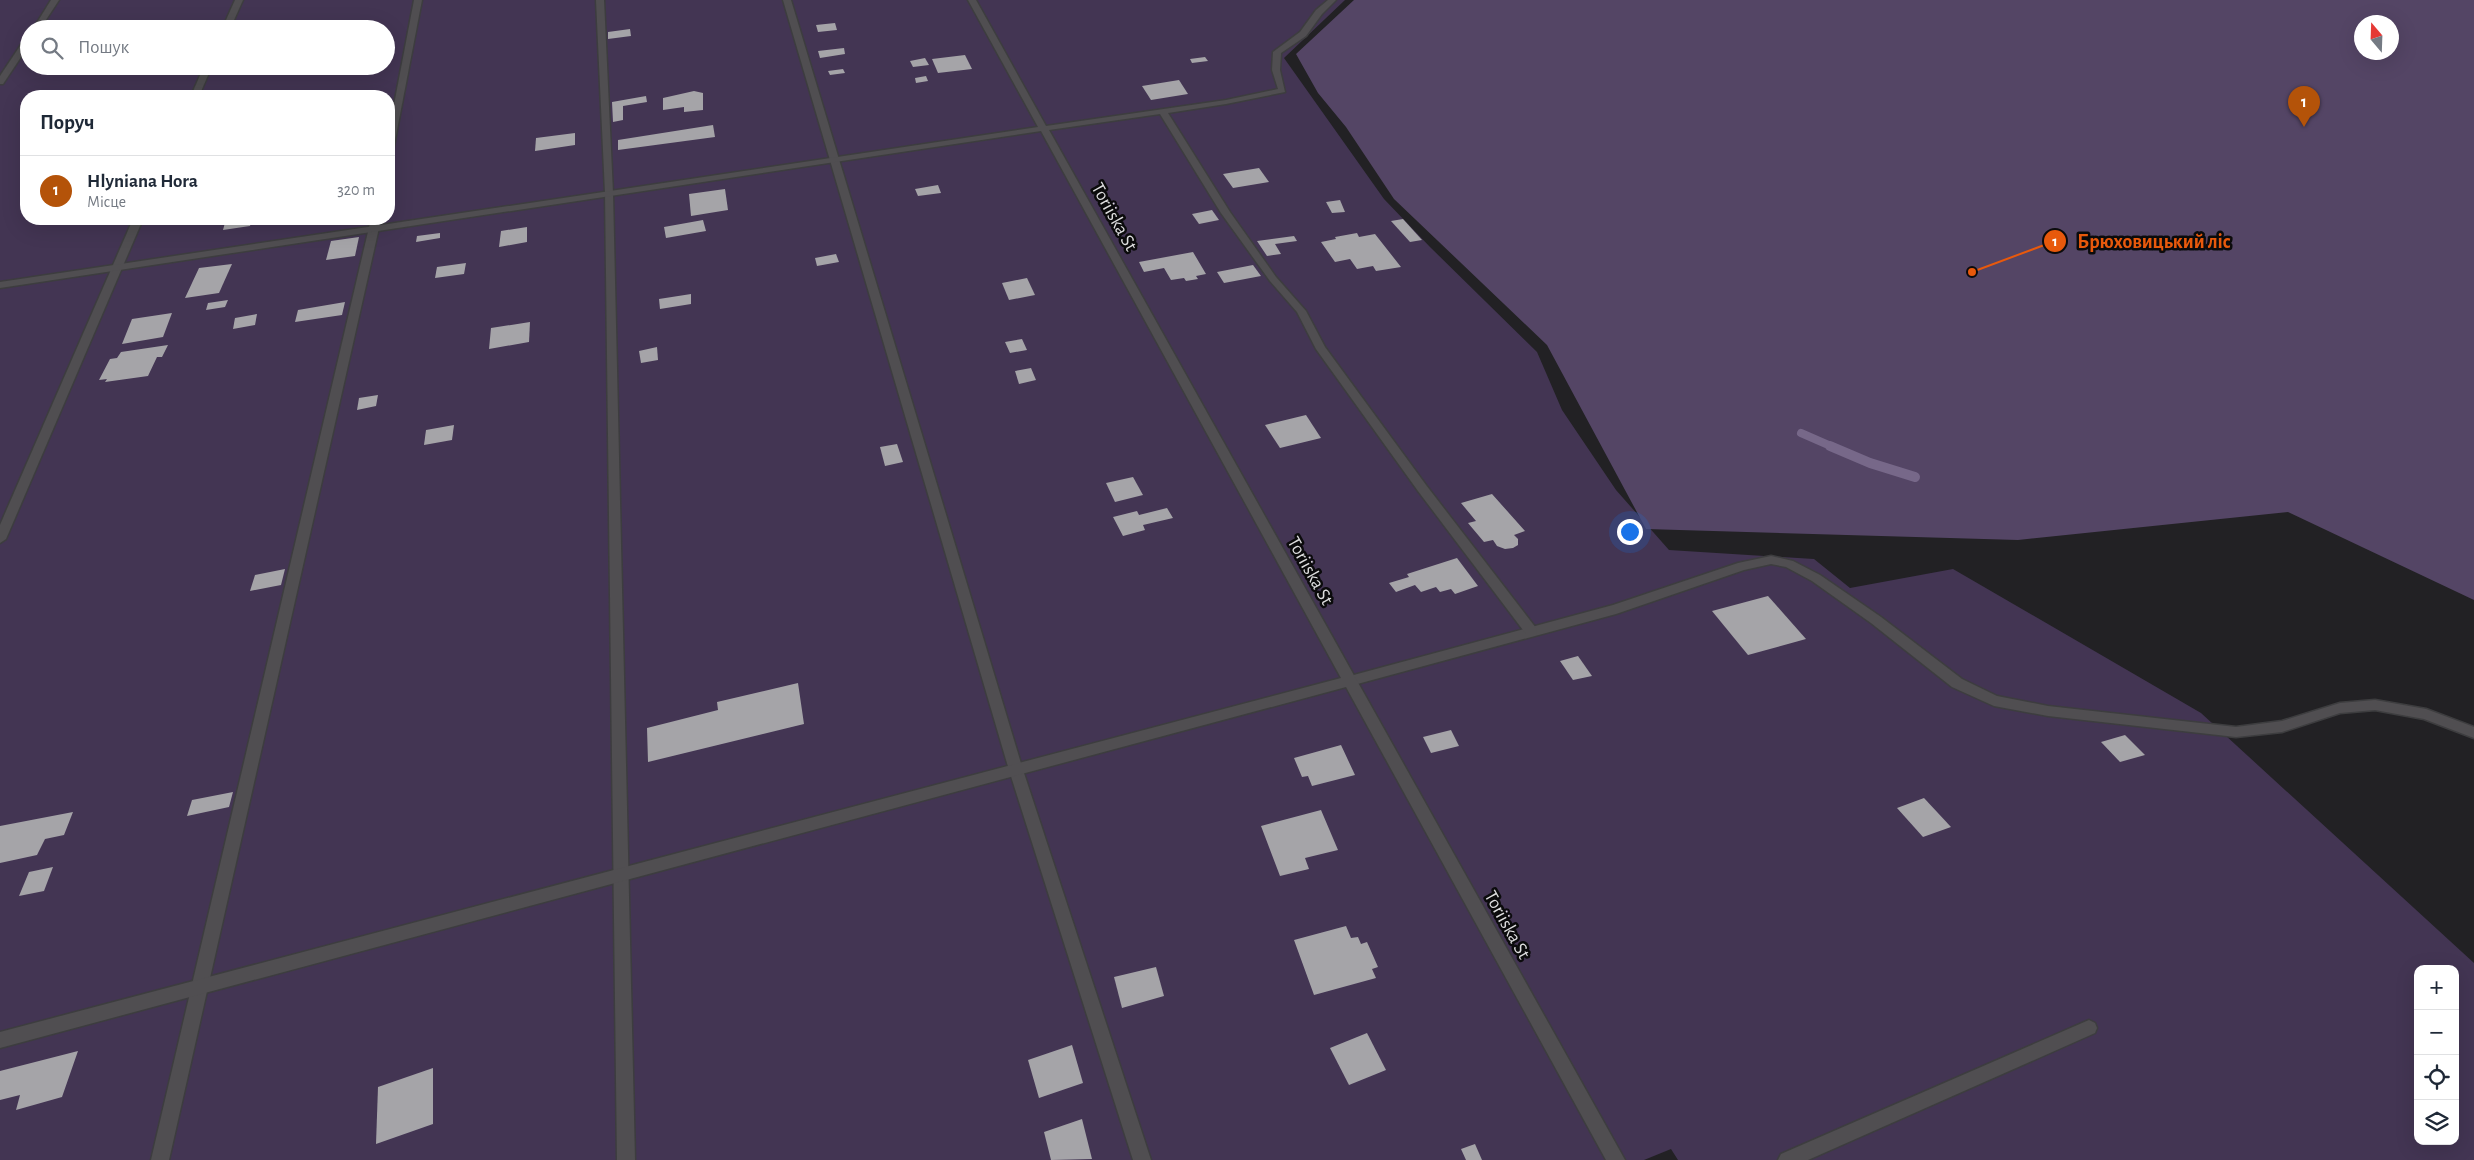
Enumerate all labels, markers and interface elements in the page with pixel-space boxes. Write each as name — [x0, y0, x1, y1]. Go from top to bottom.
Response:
north arrow — [2354, 15, 2399, 60]
search box — [20, 20, 395, 75]
icon: search — [38, 34, 66, 62]
text: Пошук — [78, 38, 129, 57]
pin: 1 — [2288, 86, 2320, 127]
text: Поруч — [40, 112, 94, 133]
text: Hlyniana Hora — [87, 172, 198, 191]
street label: Toriiska St — [1088, 180, 1140, 254]
text: 1 — [53, 182, 59, 198]
text: 320 m — [337, 182, 375, 198]
text: Місце — [87, 194, 126, 210]
callout: Брюховицький ліс — [2042, 224, 2241, 259]
text: Брюховицький ліс — [2077, 232, 2231, 252]
text: 1 — [2052, 234, 2058, 249]
your location — [1617, 519, 1643, 545]
street label: Toriiska St — [1284, 534, 1336, 608]
street label: Toriiska St — [1481, 888, 1533, 962]
map controls — [2414, 965, 2459, 1145]
button: + — [2414, 965, 2459, 1010]
button: − — [2414, 1010, 2459, 1055]
button: locate — [2414, 1055, 2459, 1100]
button: layers — [2414, 1100, 2459, 1145]

